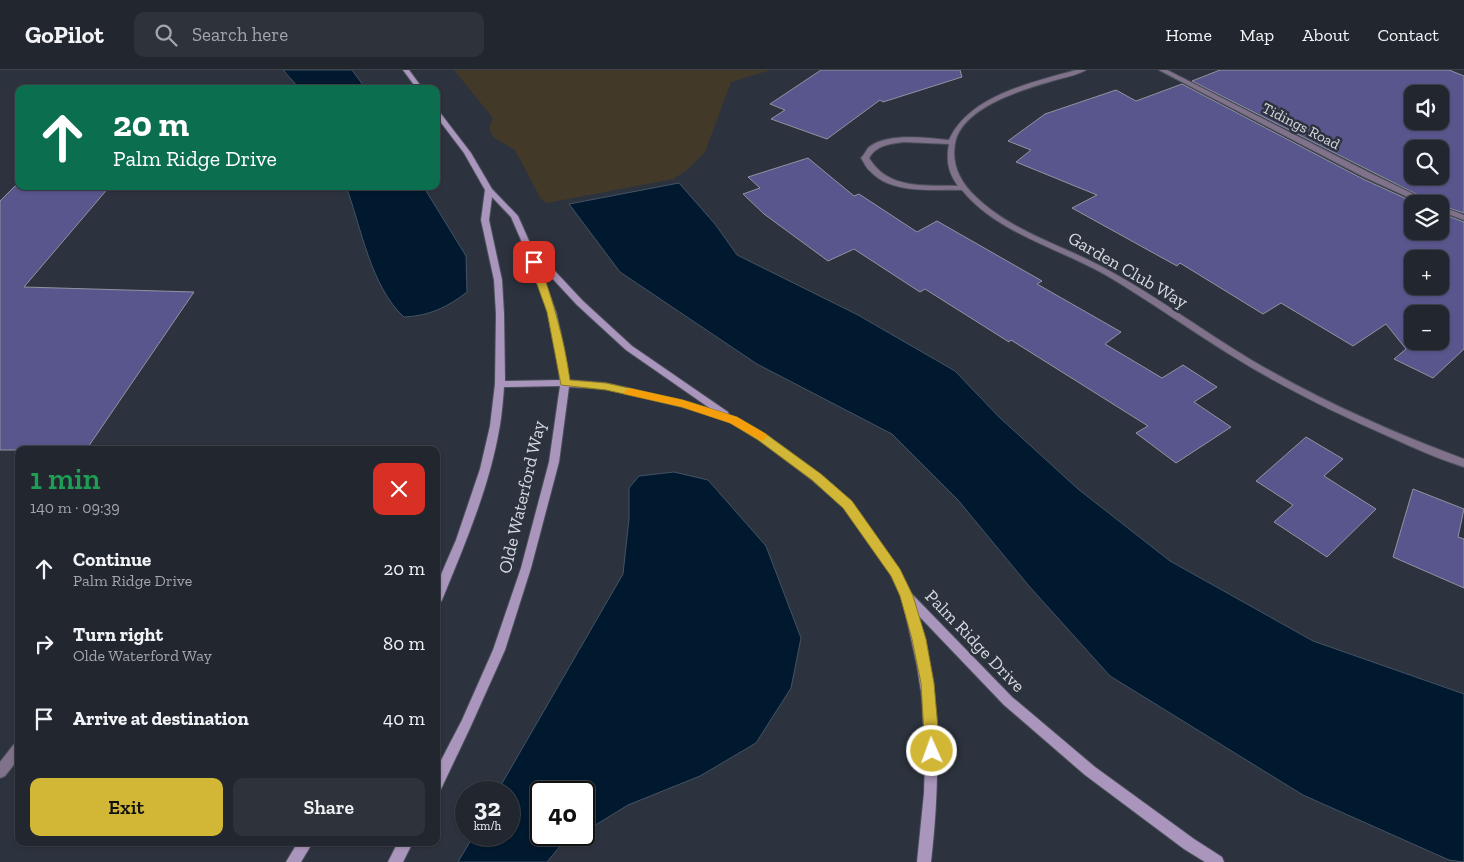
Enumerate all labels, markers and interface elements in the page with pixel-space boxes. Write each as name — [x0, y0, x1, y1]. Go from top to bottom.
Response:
search box — [134, 12, 484, 57]
text: GoPilot — [25, 20, 104, 49]
icon: search — [152, 21, 180, 49]
text: Search here — [192, 23, 288, 46]
text: Home — [1165, 24, 1212, 46]
text: Map — [1240, 24, 1274, 46]
text: About — [1302, 24, 1349, 46]
text: Contact — [1377, 24, 1439, 46]
map controls — [1404, 85, 1449, 350]
button: sound — [1404, 85, 1449, 130]
street label: Tidings Road — [1259, 99, 1344, 154]
text: 20 m — [113, 103, 189, 145]
icon: ahead — [30, 105, 95, 170]
button: search — [1404, 140, 1449, 185]
text: Palm Ridge Drive — [113, 145, 277, 172]
button: layers — [1404, 195, 1449, 240]
street label: Garden Club Way — [1064, 227, 1192, 314]
pin — [513, 241, 555, 283]
icon: arrive — [520, 248, 548, 276]
button: + — [1404, 250, 1449, 295]
button: − — [1404, 305, 1449, 350]
street label: Olde Waterford Way — [494, 418, 550, 576]
text: 1 min — [30, 461, 100, 497]
button: close — [373, 463, 425, 515]
text: 140 m · 09:39 — [30, 498, 120, 517]
text: Continue — [73, 548, 151, 571]
icon: ahead — [30, 555, 58, 583]
text: 20 m — [384, 557, 425, 580]
text: Palm Ridge Drive — [73, 571, 192, 590]
street label: Palm Ridge Drive — [920, 585, 1030, 697]
text: Turn right — [73, 623, 163, 646]
icon: right — [30, 630, 58, 658]
text: 80 m — [383, 632, 425, 655]
text: Olde Waterford Way — [73, 646, 212, 665]
icon: arrive — [30, 705, 58, 733]
text: Arrive at destination — [73, 707, 249, 730]
text: 40 m — [383, 707, 425, 730]
position arrow — [905, 724, 957, 776]
button: Exit — [30, 778, 223, 836]
button: Share — [233, 778, 425, 836]
speed limit sign: 40 — [530, 781, 595, 846]
text: 32 — [474, 792, 501, 822]
text: km/h — [474, 819, 501, 833]

